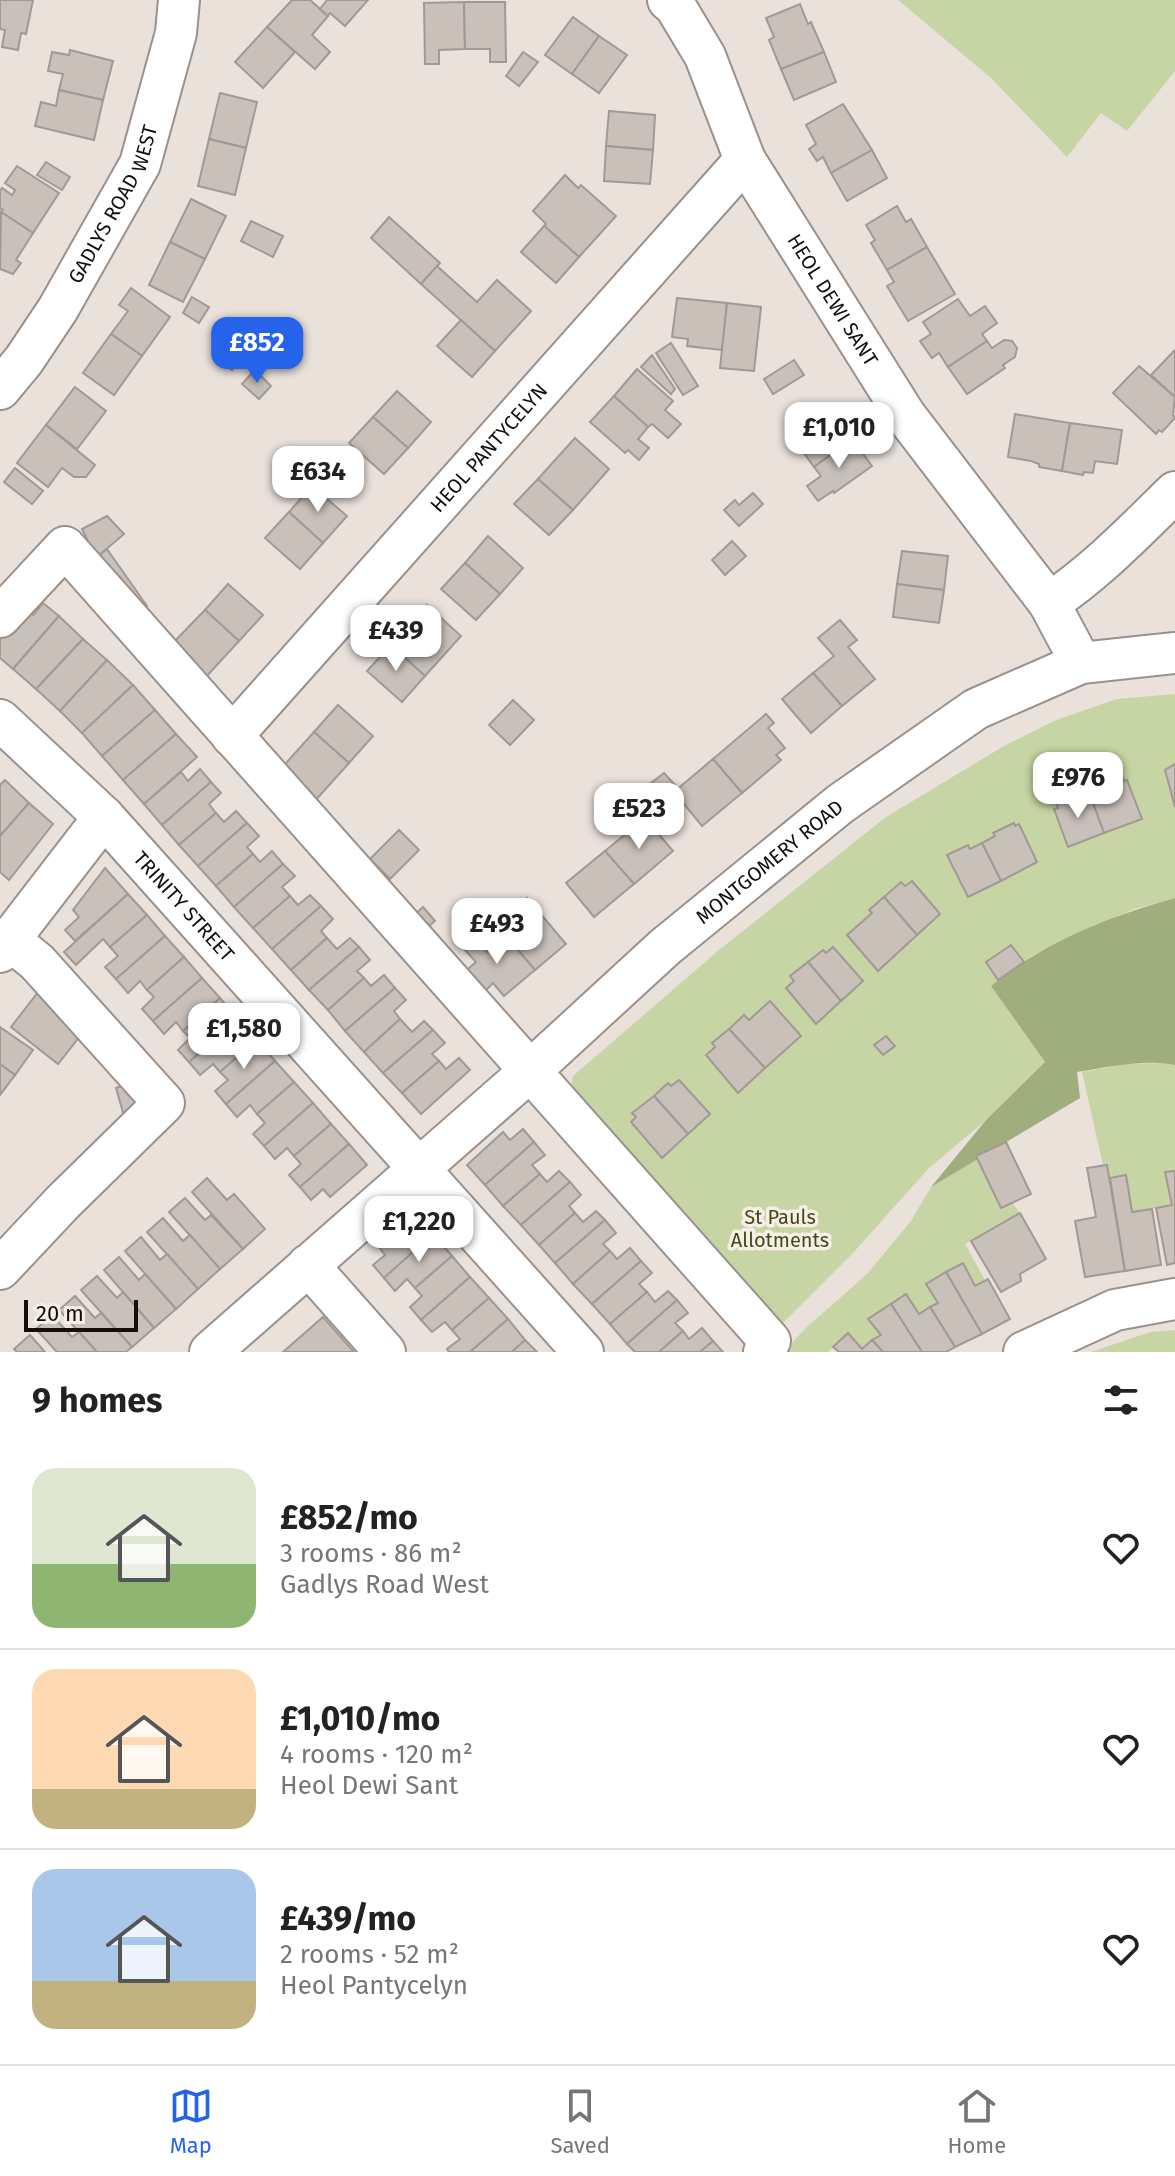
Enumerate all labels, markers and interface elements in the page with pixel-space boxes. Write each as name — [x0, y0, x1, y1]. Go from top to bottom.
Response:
street label: GADLYS ROAD WEST — [63, 122, 162, 287]
street label: HEOL DEWI SANT — [782, 230, 883, 371]
pin: £852 — [210, 317, 304, 385]
text: £852 — [229, 327, 285, 358]
street label: HEOL PANTYCELYN — [425, 378, 552, 517]
pin: £1,010 — [774, 402, 904, 470]
text: £1,010 — [803, 412, 875, 443]
pin: £634 — [271, 446, 365, 514]
text: £634 — [290, 456, 346, 487]
pin: £439 — [349, 605, 443, 673]
text: £439 — [368, 615, 424, 646]
pin: £976 — [1031, 752, 1125, 820]
text: £976 — [1051, 762, 1105, 793]
pin: £523 — [592, 783, 686, 851]
text: £523 — [612, 793, 666, 824]
street label: MONTGOMERY ROAD — [691, 795, 848, 929]
street label: TRINITY STREET — [129, 846, 240, 967]
pin: £493 — [450, 898, 544, 966]
text: £493 — [470, 908, 524, 939]
pin: £1,580 — [179, 1003, 309, 1071]
text: £1,580 — [206, 1013, 282, 1044]
pin: £1,220 — [354, 1196, 484, 1264]
park label: St Pauls Allotments — [731, 1205, 829, 1252]
text: £1,220 — [382, 1206, 456, 1237]
scale bar — [24, 1296, 138, 1332]
text: 20 m — [36, 1300, 84, 1327]
icon: filters — [1099, 1378, 1143, 1422]
text: 9 homes — [32, 1380, 163, 1421]
text: £852/mo — [280, 1497, 418, 1538]
icon: home — [96, 1500, 192, 1596]
icon: heart — [1099, 1526, 1143, 1570]
text: 3 rooms · 86 m² — [280, 1538, 462, 1569]
text: Gadlys Road West — [280, 1569, 489, 1600]
text: £1,010/mo — [280, 1698, 440, 1739]
icon: home — [96, 1701, 192, 1797]
icon: heart — [1099, 1727, 1143, 1771]
text: 4 rooms · 120 m² — [280, 1739, 473, 1770]
text: Heol Dewi Sant — [280, 1770, 458, 1801]
text: £439/mo — [280, 1898, 416, 1939]
icon: home — [96, 1901, 192, 1997]
icon: heart — [1099, 1927, 1143, 1971]
text: 2 rooms · 52 m² — [280, 1939, 459, 1970]
text: Heol Pantycelyn — [280, 1970, 468, 2001]
tab: Map — [169, 2084, 213, 2159]
tab: Saved — [550, 2084, 610, 2159]
tab: Home — [948, 2084, 1006, 2159]

